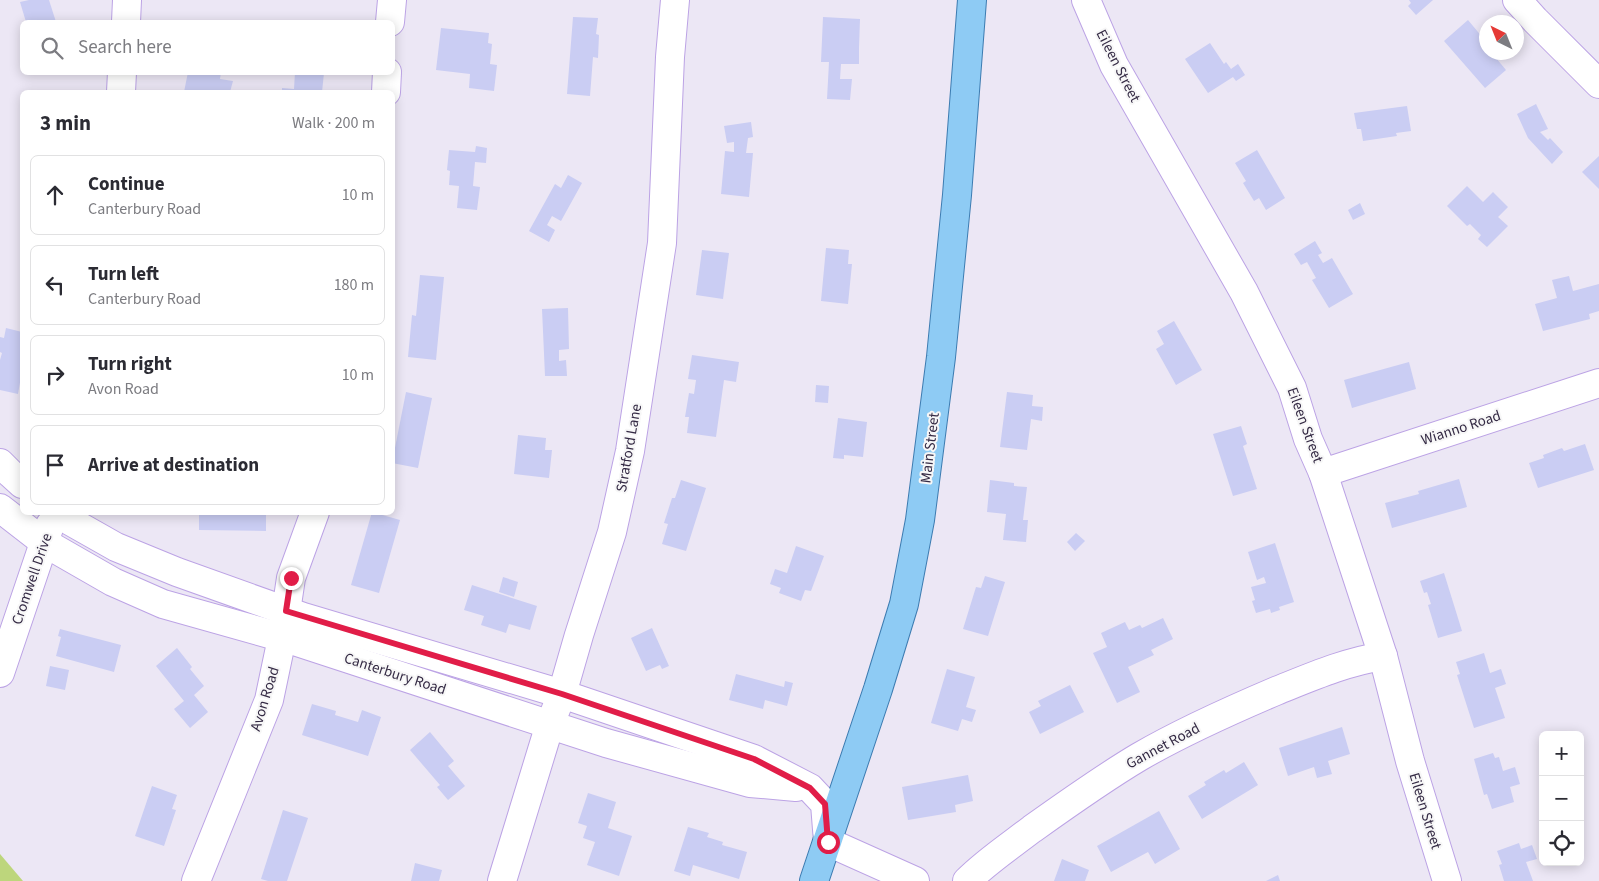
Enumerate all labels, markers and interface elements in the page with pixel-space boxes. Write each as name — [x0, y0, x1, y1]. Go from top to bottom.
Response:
north arrow — [1479, 15, 1524, 60]
search box — [20, 20, 395, 75]
street label: Eileen Street — [1091, 26, 1145, 106]
icon: search — [38, 34, 66, 62]
text: Search here — [78, 34, 172, 61]
text: 3 min — [40, 108, 91, 138]
text: Walk · 200 m — [292, 112, 375, 134]
text: Continue — [88, 171, 165, 198]
icon: ahead — [41, 181, 69, 209]
text: 10 m — [342, 184, 374, 206]
text: Canterbury Road — [88, 198, 201, 220]
text: Turn left — [88, 261, 159, 288]
icon: left — [41, 271, 69, 299]
text: 180 m — [334, 274, 374, 296]
text: Canterbury Road — [88, 288, 201, 310]
text: Turn right — [88, 351, 172, 378]
icon: right — [41, 361, 69, 389]
text: 10 m — [342, 364, 374, 386]
text: Avon Road — [88, 378, 159, 400]
street label: Eileen Street — [1282, 384, 1328, 466]
street label: Stratford Lane — [611, 402, 647, 494]
street label: Wianno Road — [1418, 405, 1504, 451]
street label: Main Street — [915, 412, 945, 484]
icon: arrive — [41, 451, 69, 479]
text: Arrive at destination — [88, 452, 259, 479]
street label: Cromwell Drive — [7, 530, 57, 628]
route end — [280, 567, 303, 590]
street label: Canterbury Road — [341, 648, 449, 700]
street label: Avon Road — [245, 664, 285, 734]
street label: Gannet Road — [1122, 718, 1204, 774]
map controls — [1539, 731, 1584, 866]
button: + — [1539, 731, 1584, 776]
street label: Eileen Street — [1403, 770, 1447, 852]
button: − — [1539, 776, 1584, 821]
button: locate — [1539, 821, 1584, 866]
route start — [817, 831, 840, 854]

